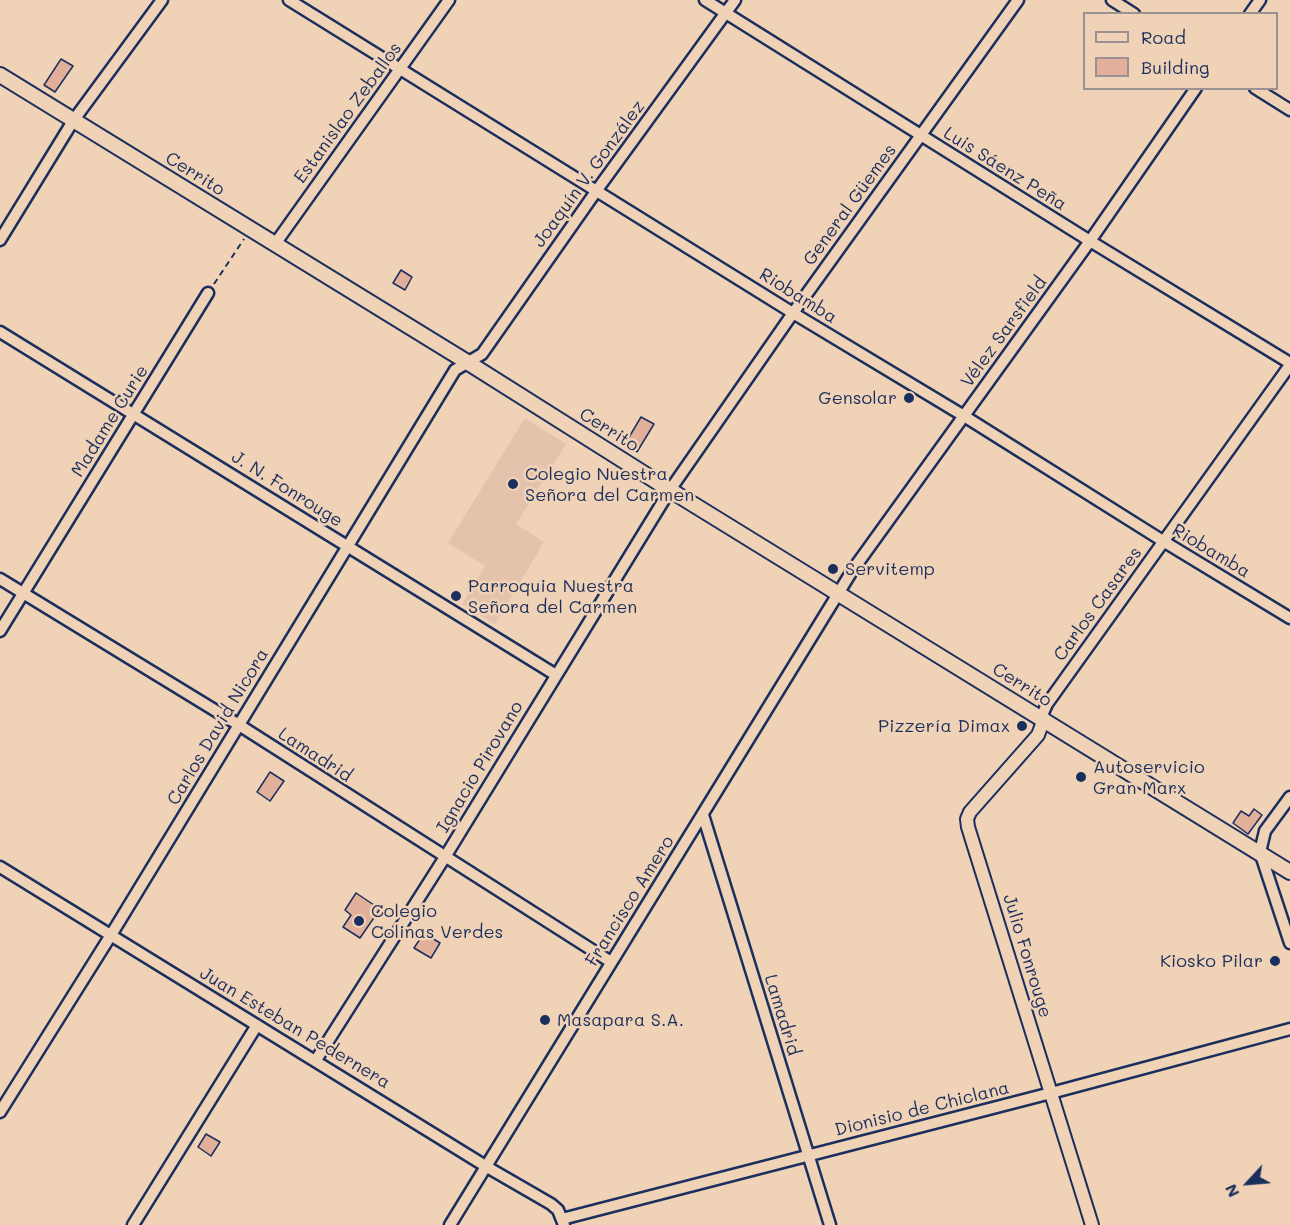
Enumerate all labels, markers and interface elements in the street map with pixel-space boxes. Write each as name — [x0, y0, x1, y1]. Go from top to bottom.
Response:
legend — [1083, 12, 1278, 90]
text: Road — [1141, 25, 1186, 49]
street label: Estanislao Zeballos — [290, 38, 406, 188]
text: Building — [1141, 55, 1209, 79]
street label: Joaquín V. González — [528, 96, 650, 252]
street label: Luis Sáenz Peña — [940, 123, 1070, 215]
street label: General Güemes — [799, 140, 901, 270]
street label: Cerrito — [161, 147, 229, 201]
street label: Riobamba — [755, 264, 841, 328]
street label: Vélez Sarsfield — [957, 272, 1051, 392]
street label: Madame Curie — [67, 361, 153, 481]
place label: Gensolar — [818, 387, 897, 409]
marker: Gensolar — [902, 391, 916, 405]
street label: Cerrito — [575, 403, 643, 457]
street label: J. N. Fonrouge — [227, 446, 347, 532]
place label: Colegio Nuestra Señora del Carmen — [525, 463, 694, 506]
marker: Colegio Nuestra Señora del Carmen — [506, 477, 520, 491]
street label: Riobamba — [1168, 519, 1254, 583]
street label: Carlos Casares — [1049, 543, 1147, 665]
place label: Servitemp — [845, 558, 935, 580]
marker: Servitemp — [826, 562, 840, 576]
place label: Parroquia Nuestra Señora del Carmen — [468, 575, 637, 618]
marker: Parroquia Nuestra Señora del Carmen — [449, 589, 463, 603]
street label: Carlos David Nicora — [163, 645, 273, 809]
street label: Cerrito — [988, 658, 1056, 712]
street label: Ignacio Pirovano — [432, 697, 528, 837]
place label: Pizzería Dimax — [878, 715, 1010, 737]
marker: Pizzería Dimax — [1015, 719, 1029, 733]
street label: Lamadrid — [274, 723, 356, 787]
place label: Autoservicio Gran Marx — [1093, 756, 1205, 798]
marker: Autoservicio Gran Marx — [1074, 770, 1088, 784]
street label: Francisco Amero — [581, 832, 679, 970]
street label: Julio Fonrouge — [998, 892, 1056, 1020]
place label: Colegio Colinas Verdes — [371, 900, 503, 942]
marker: Colegio Colinas Verdes — [352, 914, 366, 928]
place label: Kiosko Pilar — [1160, 950, 1263, 972]
marker: Kiosko Pilar — [1268, 954, 1282, 968]
street label: Juan Esteban Pedernera — [196, 963, 394, 1093]
street label: Lamadrid — [759, 972, 805, 1058]
place label: Masapara S.A. — [557, 1009, 684, 1031]
marker: Masapara S.A. — [538, 1013, 552, 1027]
street label: Dionisio de Chiclana — [833, 1077, 1011, 1141]
north arrow — [1218, 1153, 1278, 1213]
text: N — [1219, 1181, 1243, 1201]

